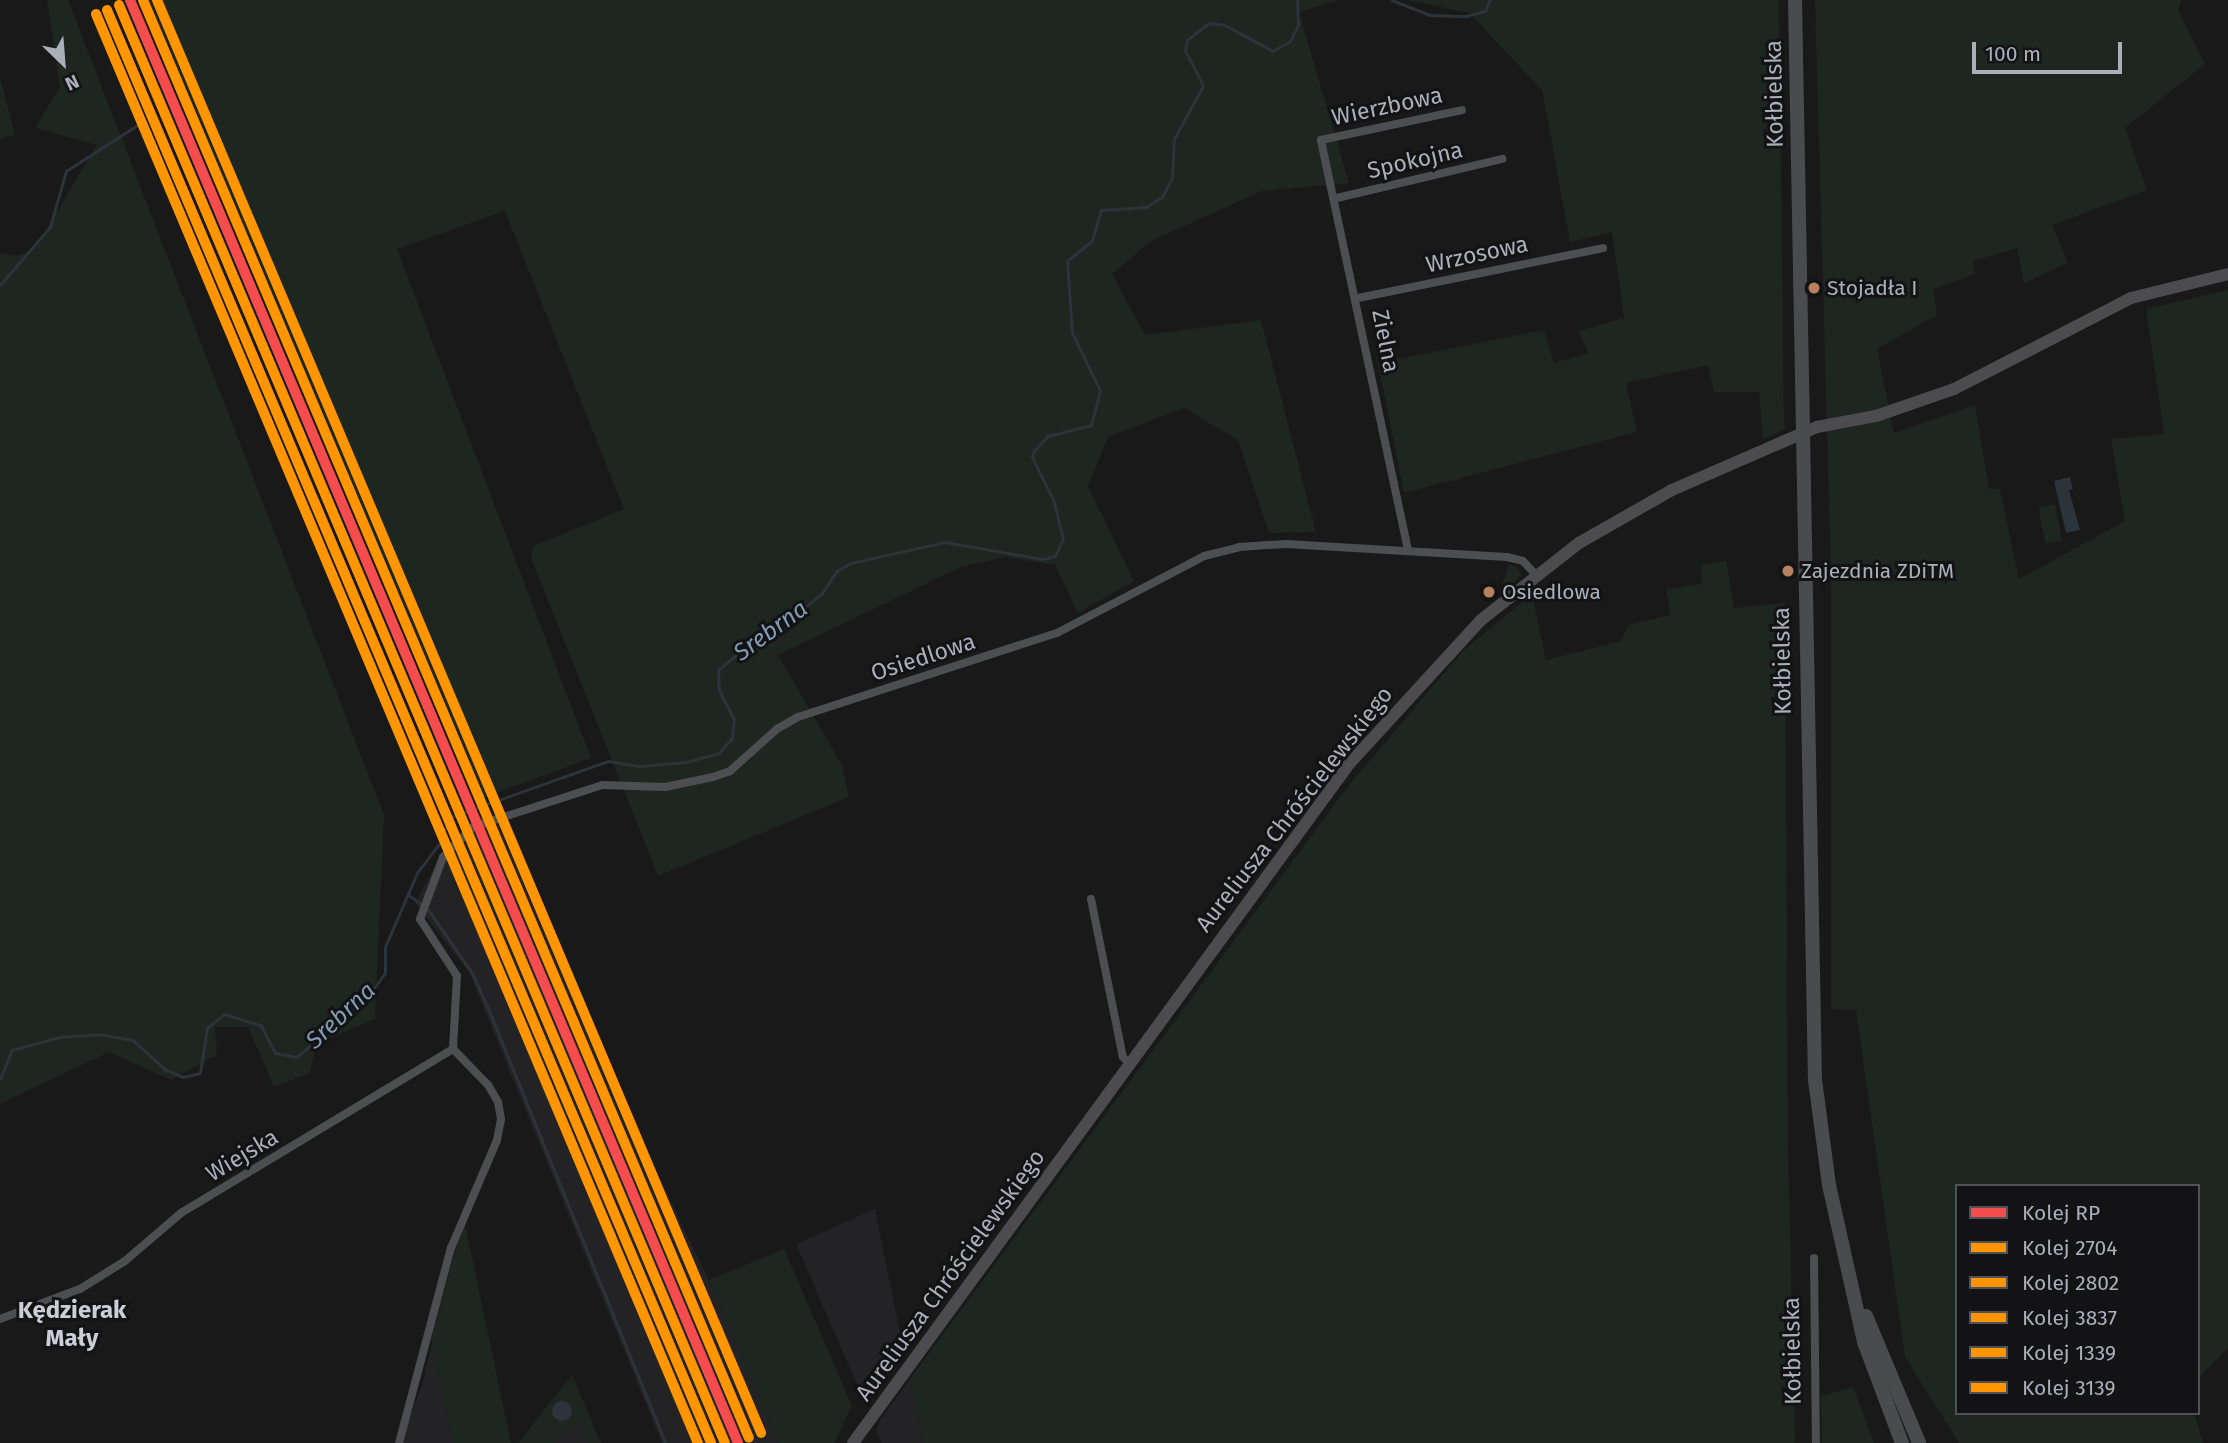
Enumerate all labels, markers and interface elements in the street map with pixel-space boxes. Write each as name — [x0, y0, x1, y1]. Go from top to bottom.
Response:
north arrow — [28, 28, 98, 98]
scale bar — [1976, 28, 2126, 72]
street label: Kołbielska — [1759, 40, 1789, 148]
text: 100 m — [1985, 41, 2041, 67]
text: N — [62, 69, 83, 96]
street label: Wierzbowa — [1329, 81, 1445, 131]
street label: Spokojna — [1365, 136, 1465, 184]
street label: Wrzosowa — [1423, 230, 1531, 278]
place label: Stojadła I — [1827, 275, 1917, 301]
marker: Stojadła I — [1807, 281, 1821, 295]
street label: Zielna — [1366, 307, 1406, 375]
place label: Zajezdnia ZDiTM — [1801, 558, 1954, 584]
marker: Zajezdnia ZDiTM — [1781, 564, 1795, 578]
place label: Osiedlowa — [1502, 579, 1601, 605]
marker: Osiedlowa — [1482, 585, 1496, 599]
water label: Srebrna — [728, 595, 814, 667]
street label: Kołbielska — [1767, 607, 1797, 715]
street label: Osiedlowa — [867, 627, 979, 687]
street label: Aureliusza Chróścielewskiego — [1190, 681, 1398, 937]
water label: Srebrna — [300, 977, 382, 1055]
street label: Wiejska — [201, 1123, 283, 1187]
street label: Aureliusza Chróścielewskiego — [850, 1144, 1050, 1406]
legend — [1955, 1184, 2200, 1415]
text: Kolej RP — [2022, 1200, 2100, 1226]
text: Kolej 2704 — [2022, 1235, 2117, 1261]
text: Kolej 2802 — [2022, 1270, 2119, 1296]
district label: Kędzierak Mały — [18, 1297, 126, 1353]
street label: Kołbielska — [1777, 1297, 1807, 1405]
text: Kolej 3837 — [2022, 1305, 2117, 1331]
text: Kolej 1339 — [2022, 1340, 2116, 1366]
text: Kolej 3139 — [2022, 1375, 2116, 1401]

